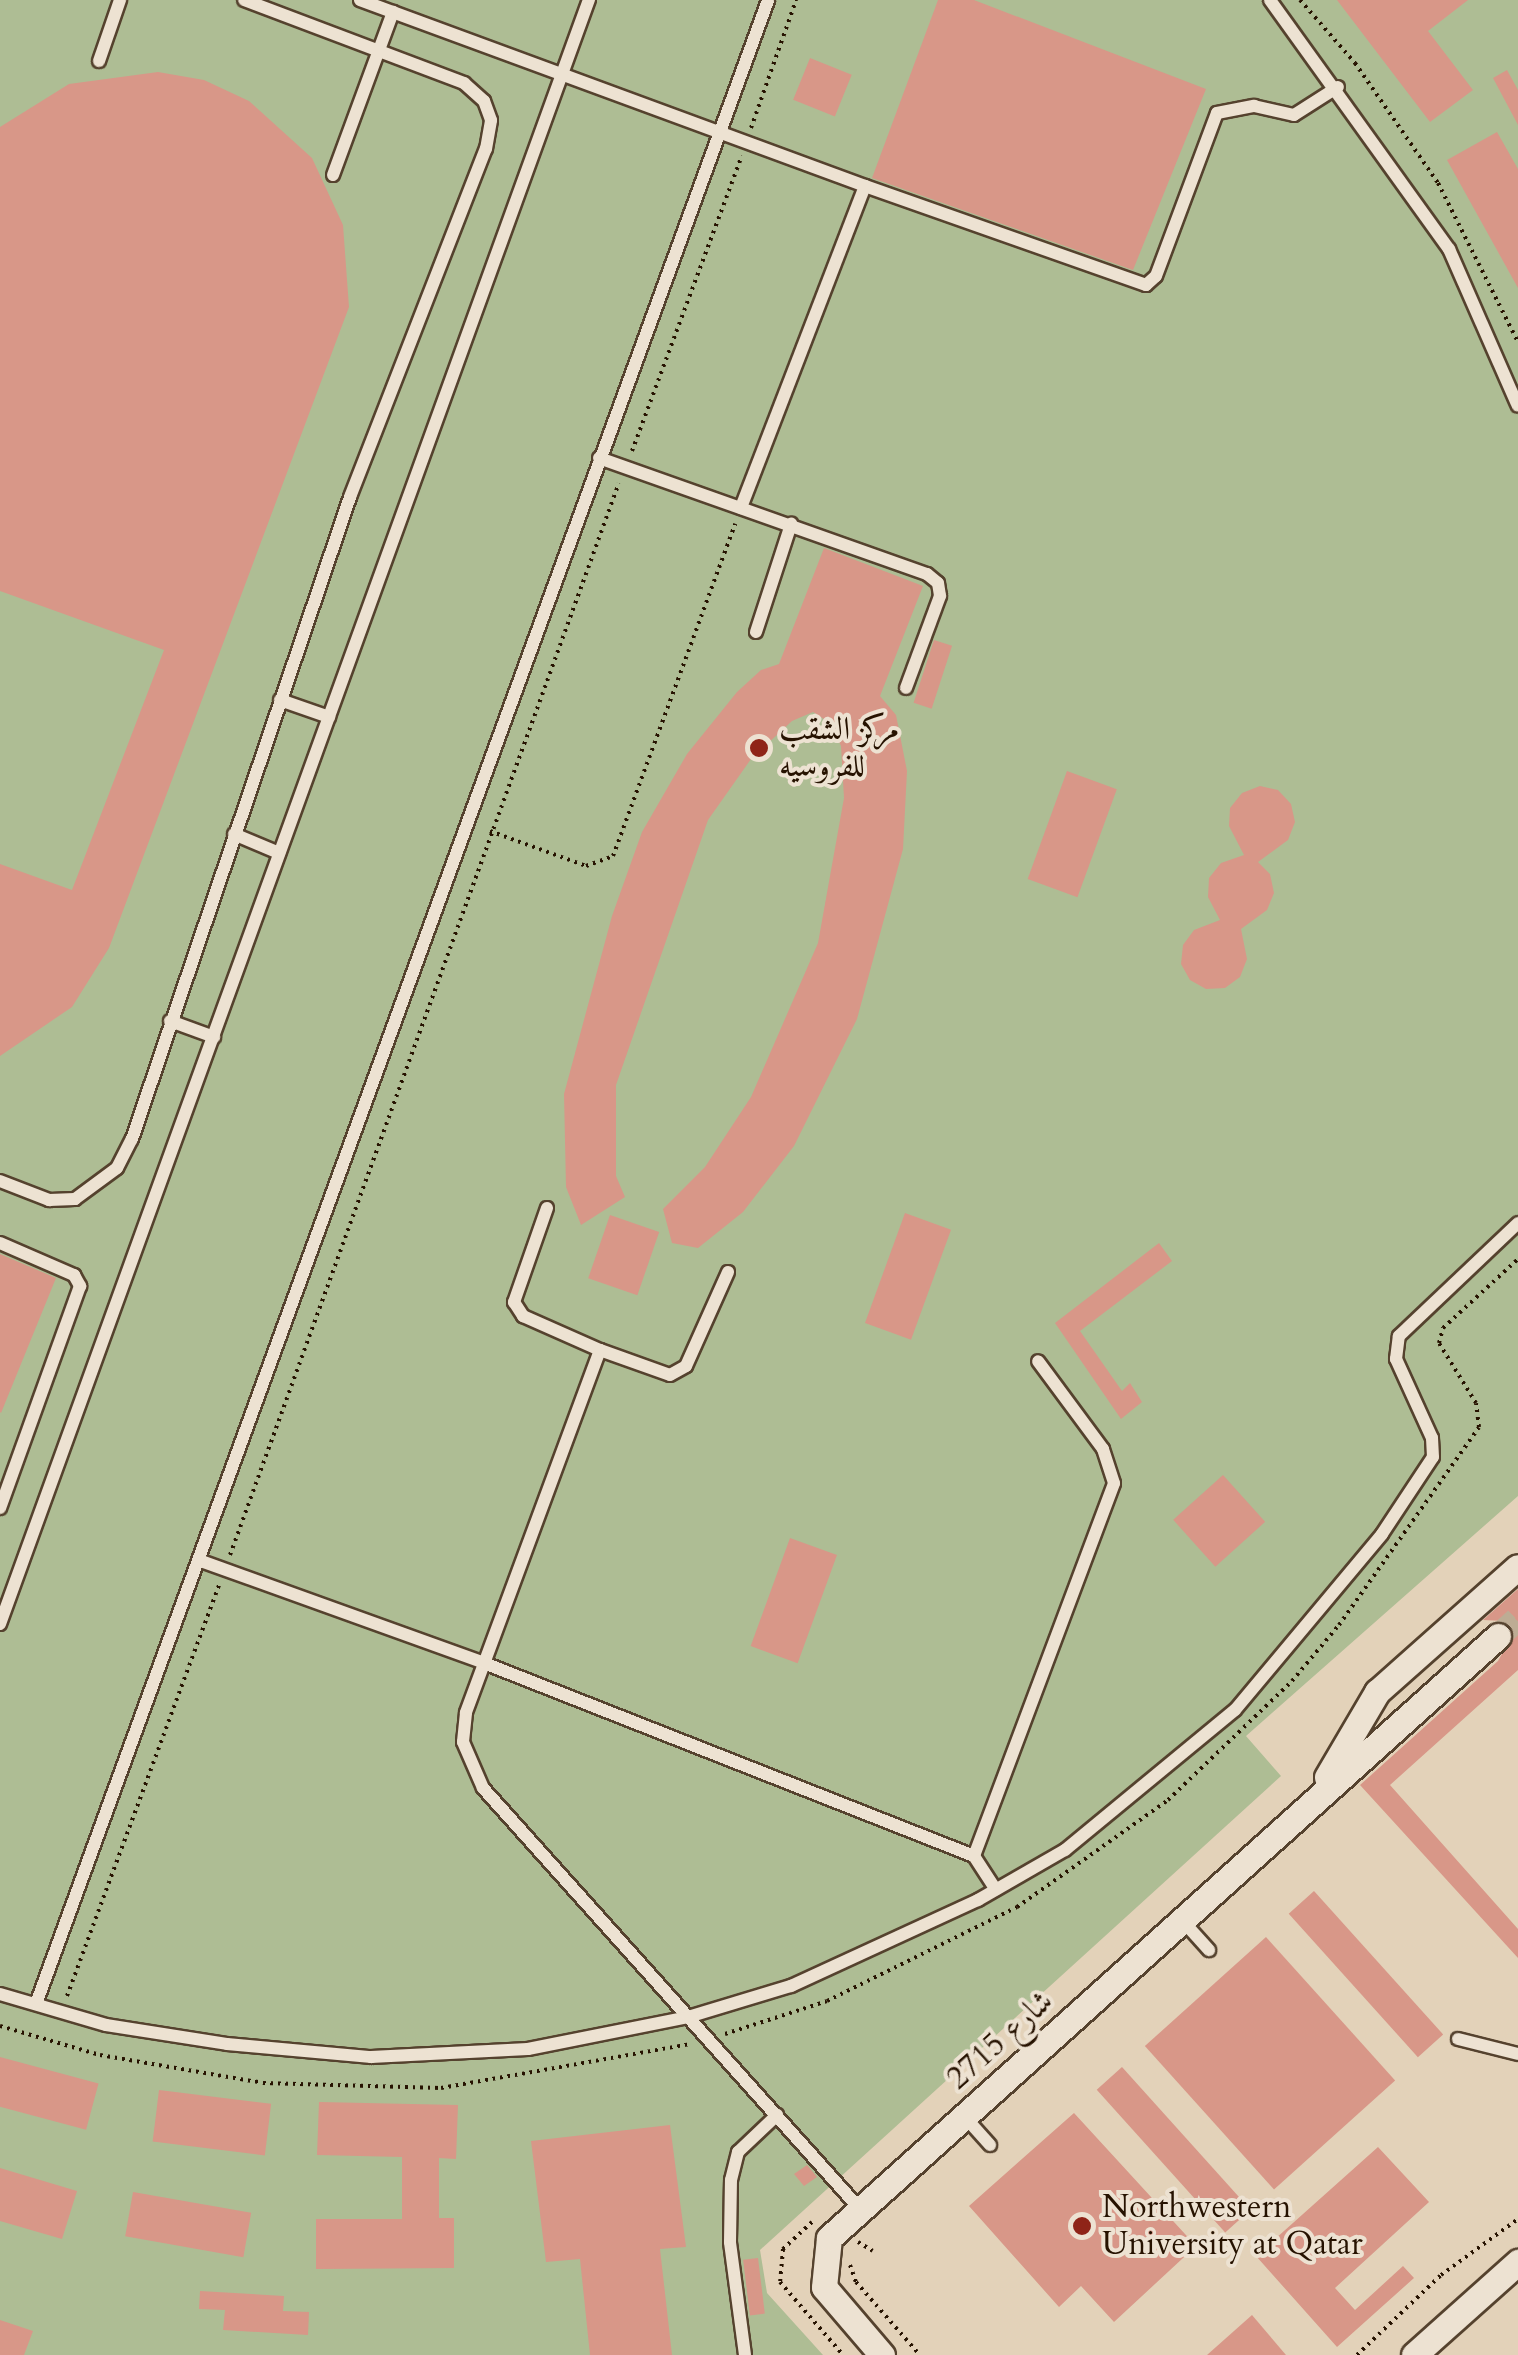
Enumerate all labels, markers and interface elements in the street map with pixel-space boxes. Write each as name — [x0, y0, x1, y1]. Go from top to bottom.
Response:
place label: مركز الشقب للفروسيه — [779, 711, 899, 786]
marker: مركز الشقب للفروسيه — [748, 737, 770, 759]
street label: شارع 2715 — [939, 1982, 1061, 2098]
place label: Northwestern University at Qatar — [1102, 2189, 1363, 2264]
marker: Northwestern University at Qatar — [1071, 2215, 1093, 2237]

